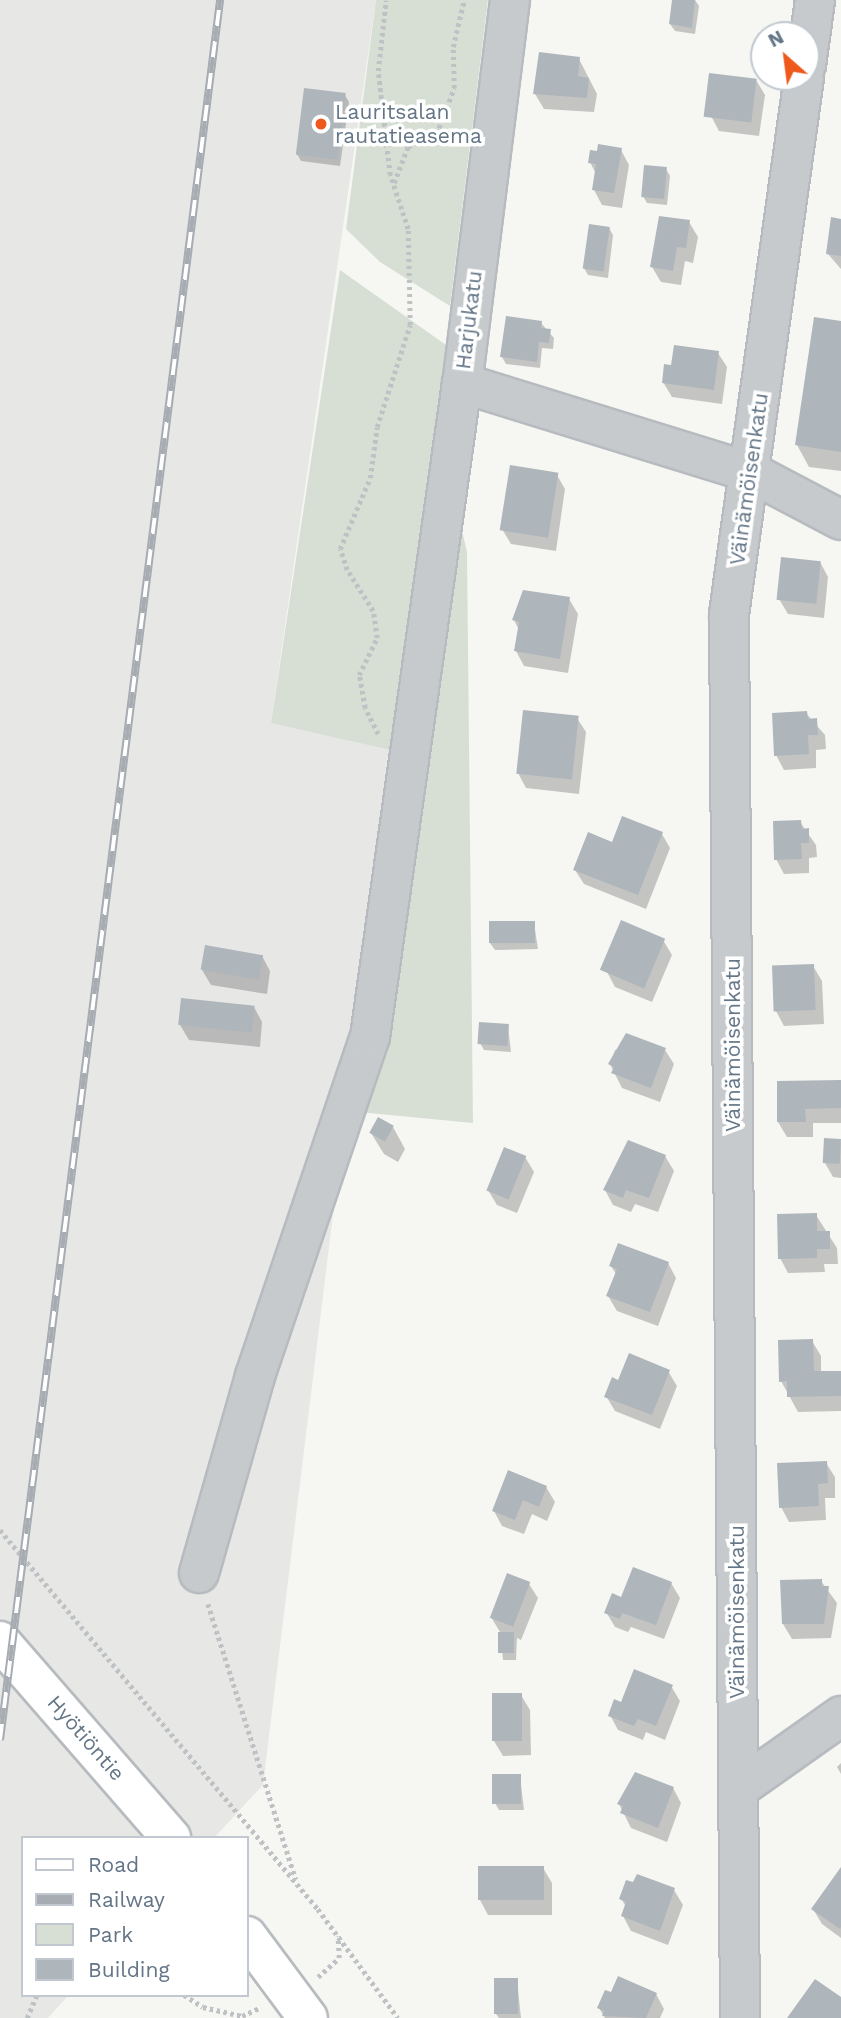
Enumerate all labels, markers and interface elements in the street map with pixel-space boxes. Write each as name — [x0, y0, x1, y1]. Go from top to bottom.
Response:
north arrow — [750, 21, 820, 91]
text: N — [764, 25, 787, 52]
place label: Lauritsalan rautatieasema — [335, 99, 482, 149]
marker: Lauritsalan rautatieasema — [313, 116, 329, 132]
street label: Harjukatu — [450, 269, 488, 371]
street label: Väinämöisenkatu — [724, 391, 774, 567]
street label: Väinämöisenkatu — [720, 958, 746, 1132]
street label: Väinämöisenkatu — [724, 1525, 750, 1699]
street label: Hyötiöntie — [42, 1690, 130, 1786]
legend — [21, 1836, 248, 1997]
text: Road — [88, 1852, 139, 1877]
text: Railway — [88, 1887, 165, 1912]
text: Park — [88, 1922, 133, 1947]
text: Building — [88, 1957, 170, 1982]

